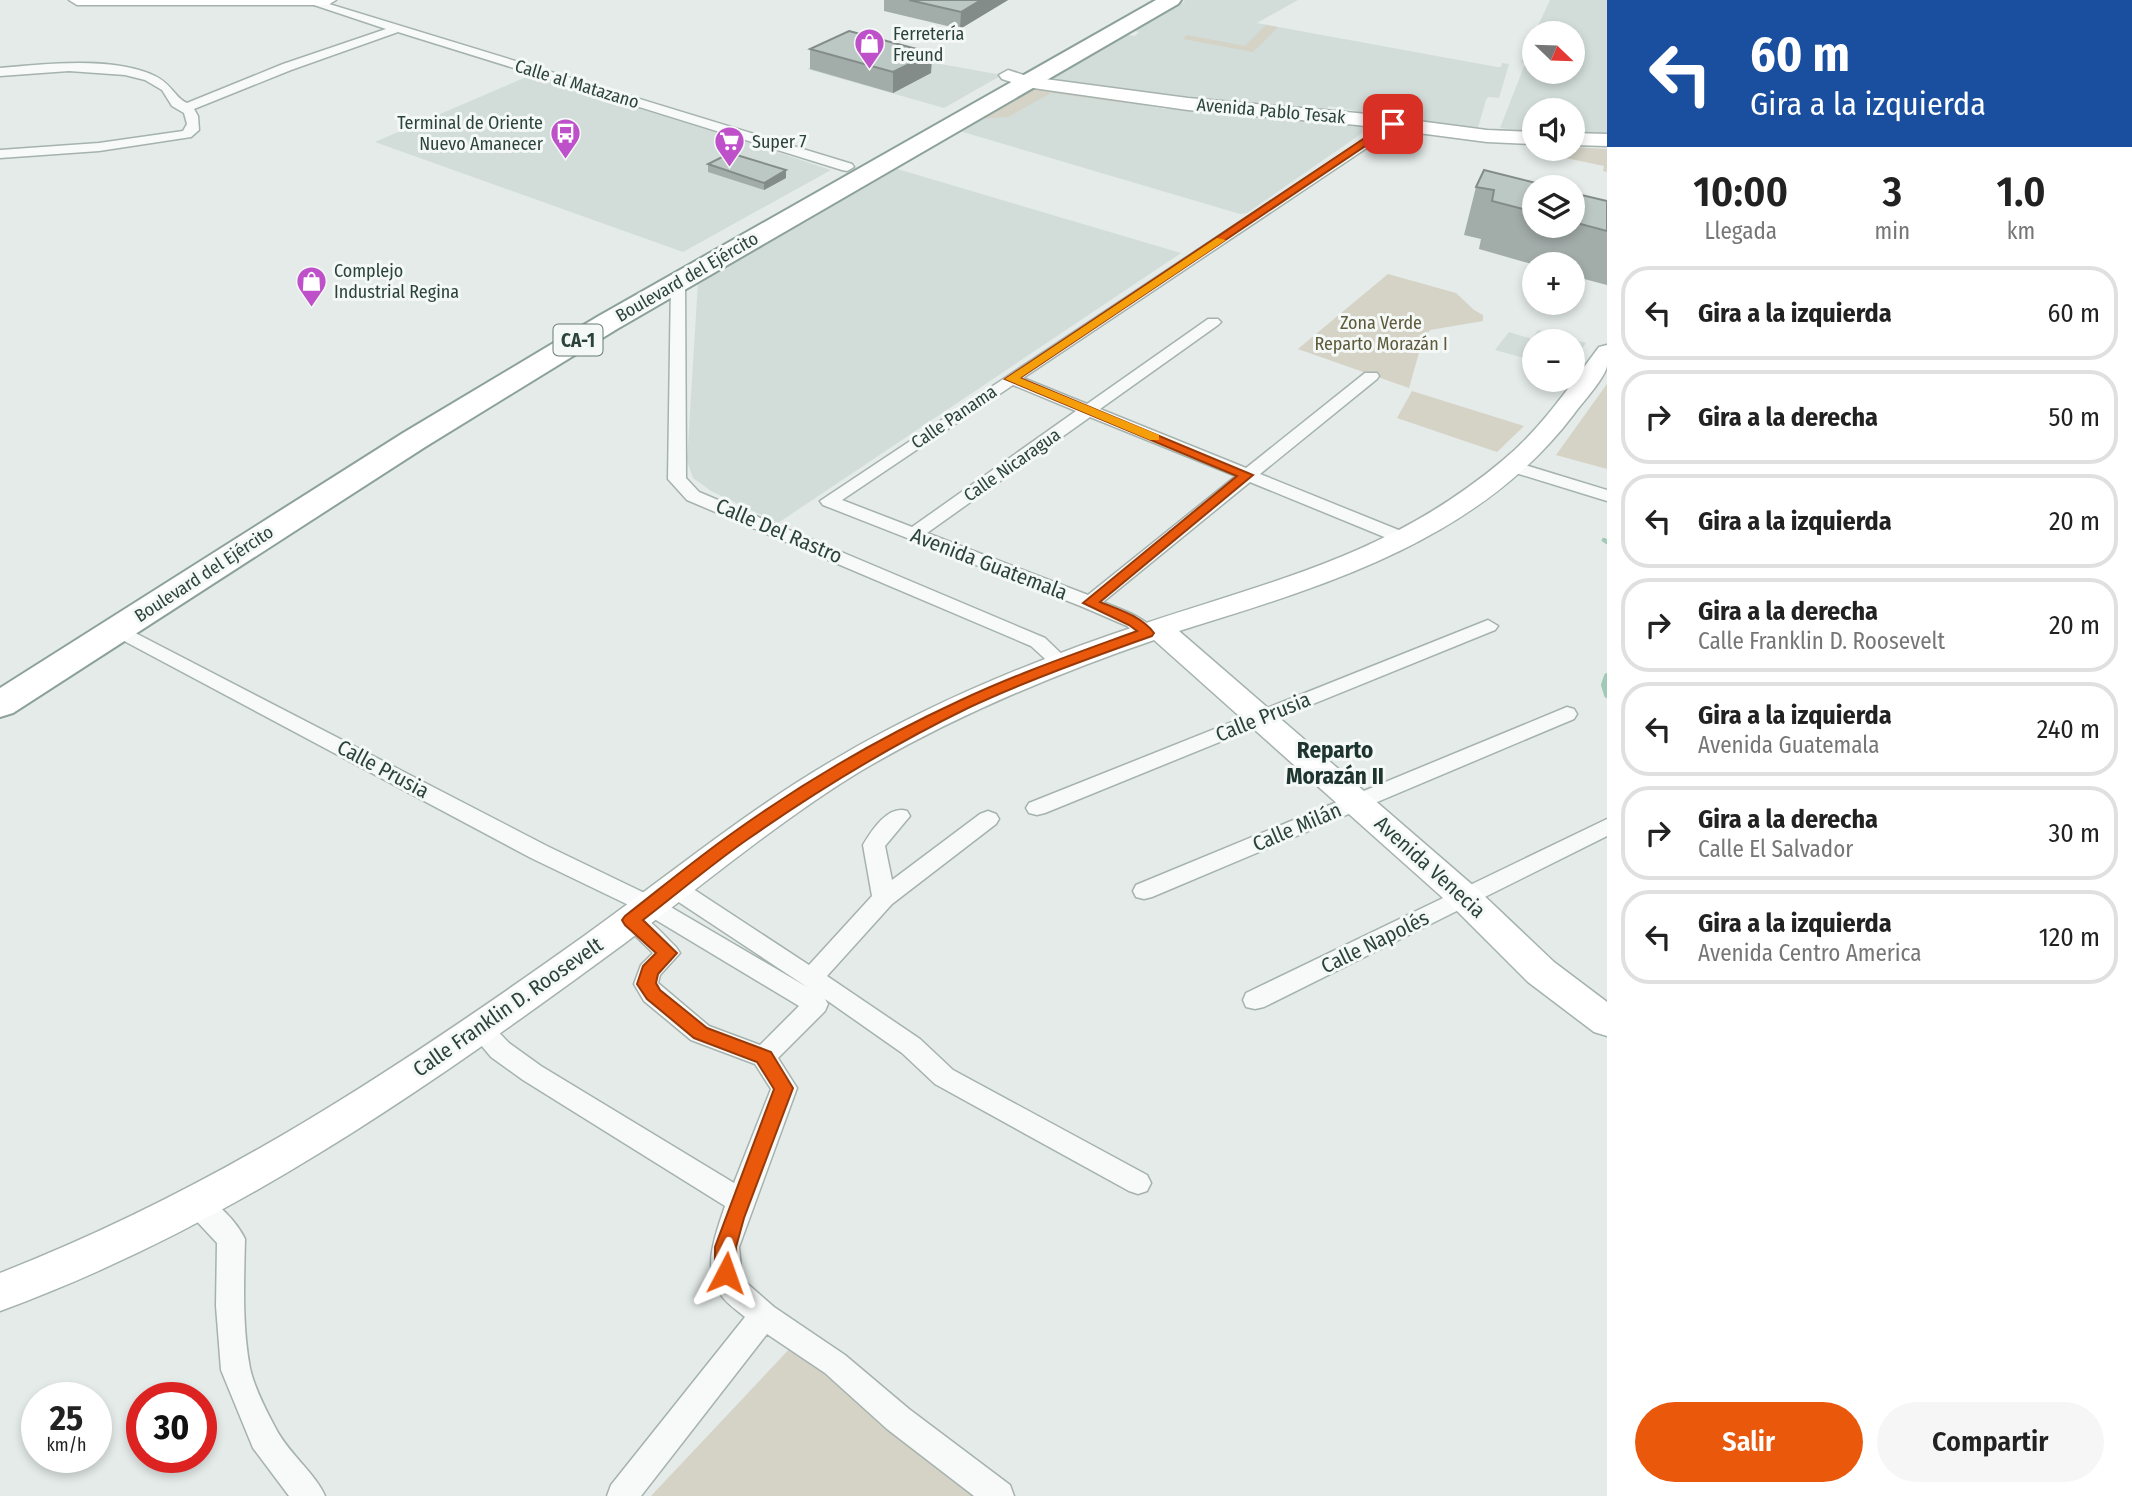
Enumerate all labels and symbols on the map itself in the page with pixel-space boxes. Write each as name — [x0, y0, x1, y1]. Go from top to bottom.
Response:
north arrow — [1522, 21, 1586, 84]
place label: Ferretería Freund — [893, 23, 964, 66]
shop icon: Ferretería Freund — [853, 27, 887, 71]
street label: Calle al Matazano — [512, 55, 642, 113]
street label: Avenida Pablo Tesak — [1196, 94, 1347, 129]
pin — [1363, 94, 1423, 154]
place label: Terminal de Oriente Nuevo Amanecer — [397, 112, 544, 155]
bus stop icon: Terminal de Oriente Nuevo Amanecer — [549, 116, 583, 160]
supermarket icon: Super 7 — [712, 125, 746, 169]
place label: Super 7 — [752, 131, 807, 153]
street label: Boulevard del Ejército — [612, 227, 762, 327]
place label: Complejo Industrial Regina — [334, 260, 459, 303]
shop icon: Complejo Industrial Regina — [294, 264, 328, 308]
park label: Zona Verde Reparto Morazán I — [1314, 312, 1448, 355]
road number: CA-1 — [554, 324, 602, 356]
street label: Calle Panama — [907, 380, 1001, 454]
street label: Calle Nicaragua — [959, 424, 1065, 506]
street label: Calle Del Rastro — [712, 493, 846, 569]
street label: Boulevard del Ejército — [131, 521, 277, 627]
street label: Avenida Guatemala — [907, 522, 1071, 606]
street label: Calle Prusia — [1212, 686, 1314, 748]
street label: Calle Prusia — [333, 734, 433, 804]
district label: Reparto Morazán II — [1286, 736, 1384, 790]
street label: Calle Milán — [1249, 797, 1345, 857]
street label: Avenida Venecia — [1369, 810, 1491, 924]
street label: Calle Napolés — [1317, 905, 1433, 979]
street label: Calle Franklin D. Roosevelt — [408, 932, 608, 1082]
position arrow — [689, 1236, 763, 1310]
speed limit sign: 30 — [126, 1382, 217, 1473]

